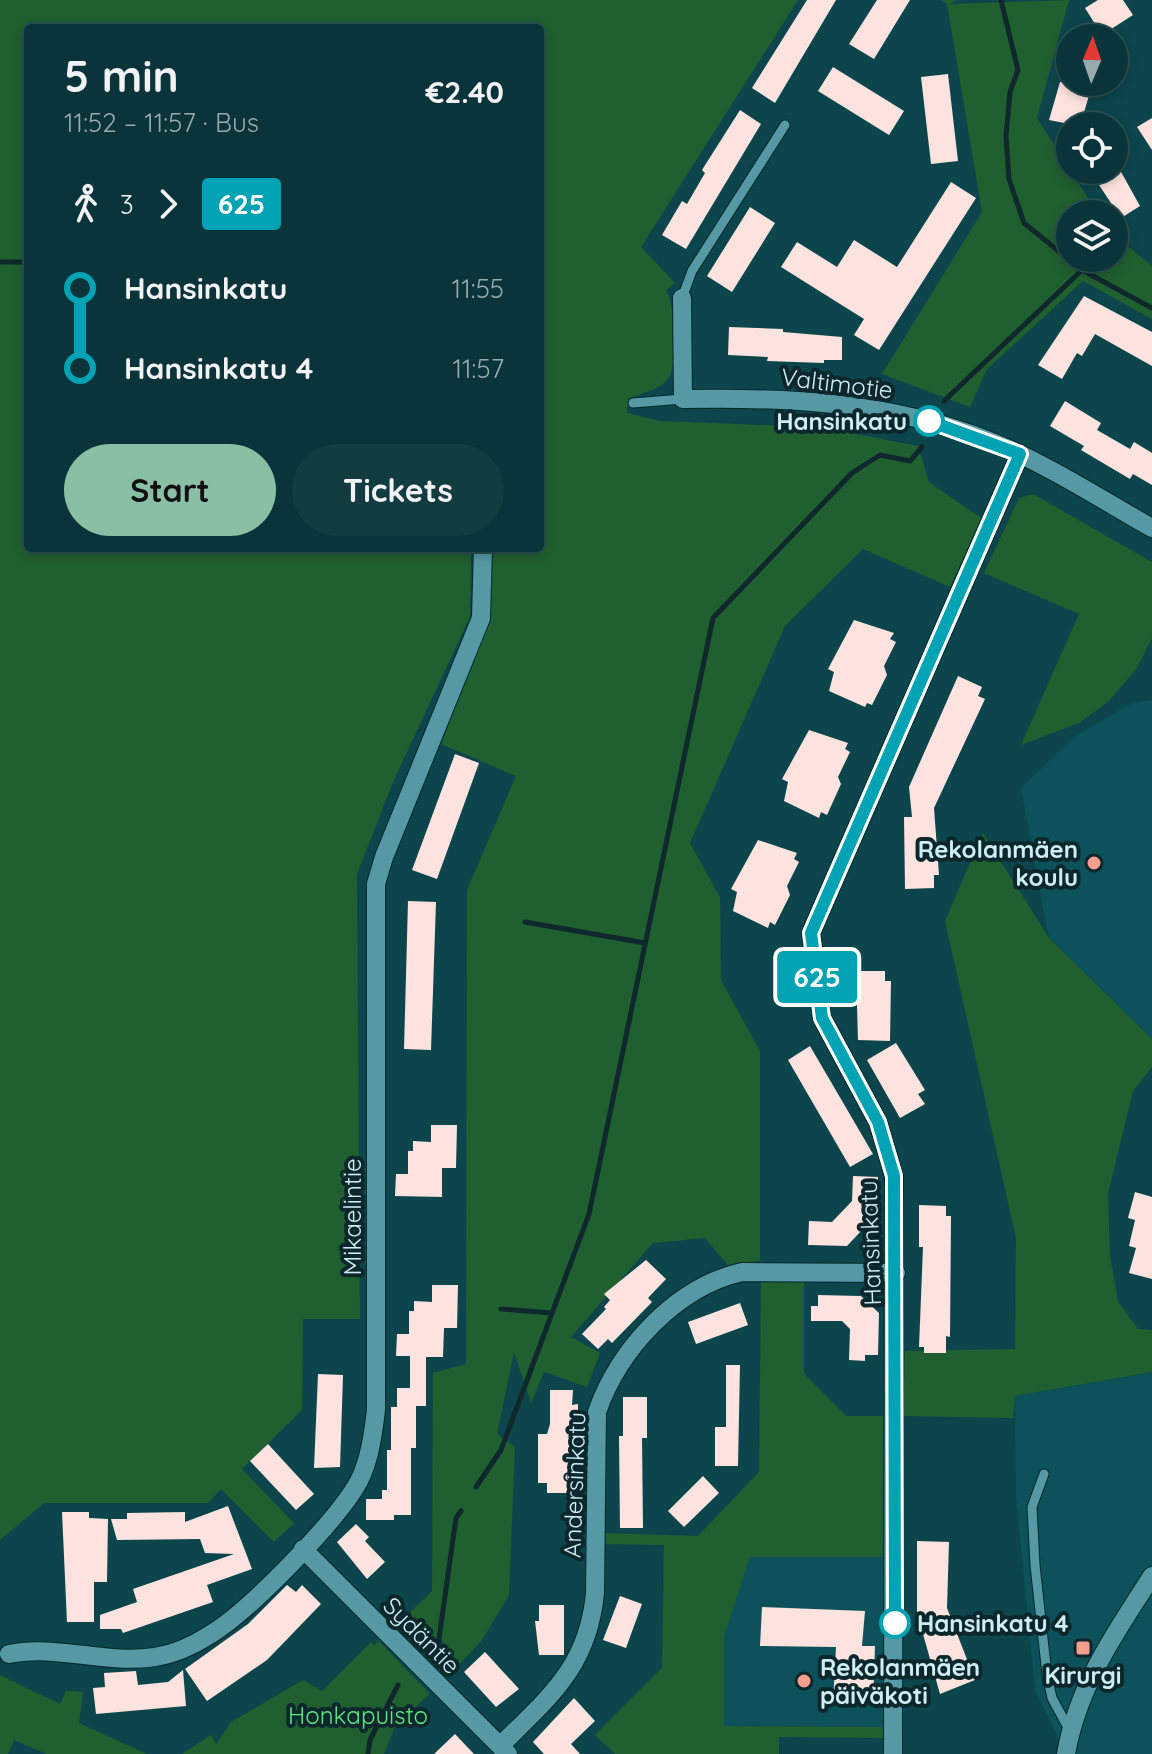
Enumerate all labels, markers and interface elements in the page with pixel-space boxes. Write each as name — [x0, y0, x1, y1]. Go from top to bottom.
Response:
north arrow — [1056, 24, 1128, 96]
map controls — [1056, 24, 1128, 272]
text: 5 min — [64, 48, 179, 103]
text: €2.40 — [425, 73, 504, 111]
text: 11:52 – 11:57 · Bus — [64, 106, 259, 139]
button: locate — [1056, 112, 1128, 184]
icon: walk — [64, 182, 108, 226]
icon: forward — [146, 182, 190, 226]
text: 625 — [218, 186, 265, 221]
text: 3 — [120, 188, 134, 221]
button: layers — [1056, 200, 1128, 272]
text: Hansinkatu — [124, 269, 287, 307]
text: 11:55 — [452, 272, 504, 305]
text: Hansinkatu 4 — [124, 349, 313, 387]
text: 11:57 — [452, 352, 504, 385]
street label: Valtimotie — [780, 361, 894, 405]
place label: Hansinkatu — [776, 406, 907, 436]
marker: Hansinkatu — [914, 406, 944, 436]
button: Start — [64, 444, 276, 536]
button: Tickets — [292, 444, 504, 536]
place label: Rekolanmäen koulu — [918, 834, 1078, 892]
marker: Rekolanmäen koulu — [1085, 854, 1103, 872]
line badge: 625 — [771, 951, 863, 1003]
text: 625 — [793, 959, 841, 994]
street label: Mikaelintie — [337, 1158, 367, 1276]
street label: Hansinkatu — [853, 1180, 887, 1306]
street label: Andersinkatu — [556, 1411, 592, 1559]
street label: Sydäntie — [377, 1590, 467, 1680]
marker: Hansinkatu 4 — [880, 1608, 910, 1638]
place label: Hansinkatu 4 — [917, 1608, 1069, 1638]
marker: Kirurgi — [1074, 1639, 1092, 1657]
place label: Rekolanmäen päiväkoti — [820, 1652, 980, 1710]
place label: Kirurgi — [1045, 1660, 1121, 1690]
marker: Rekolanmäen päiväkoti — [795, 1672, 813, 1690]
park label: Honkapuisto — [288, 1700, 428, 1730]

